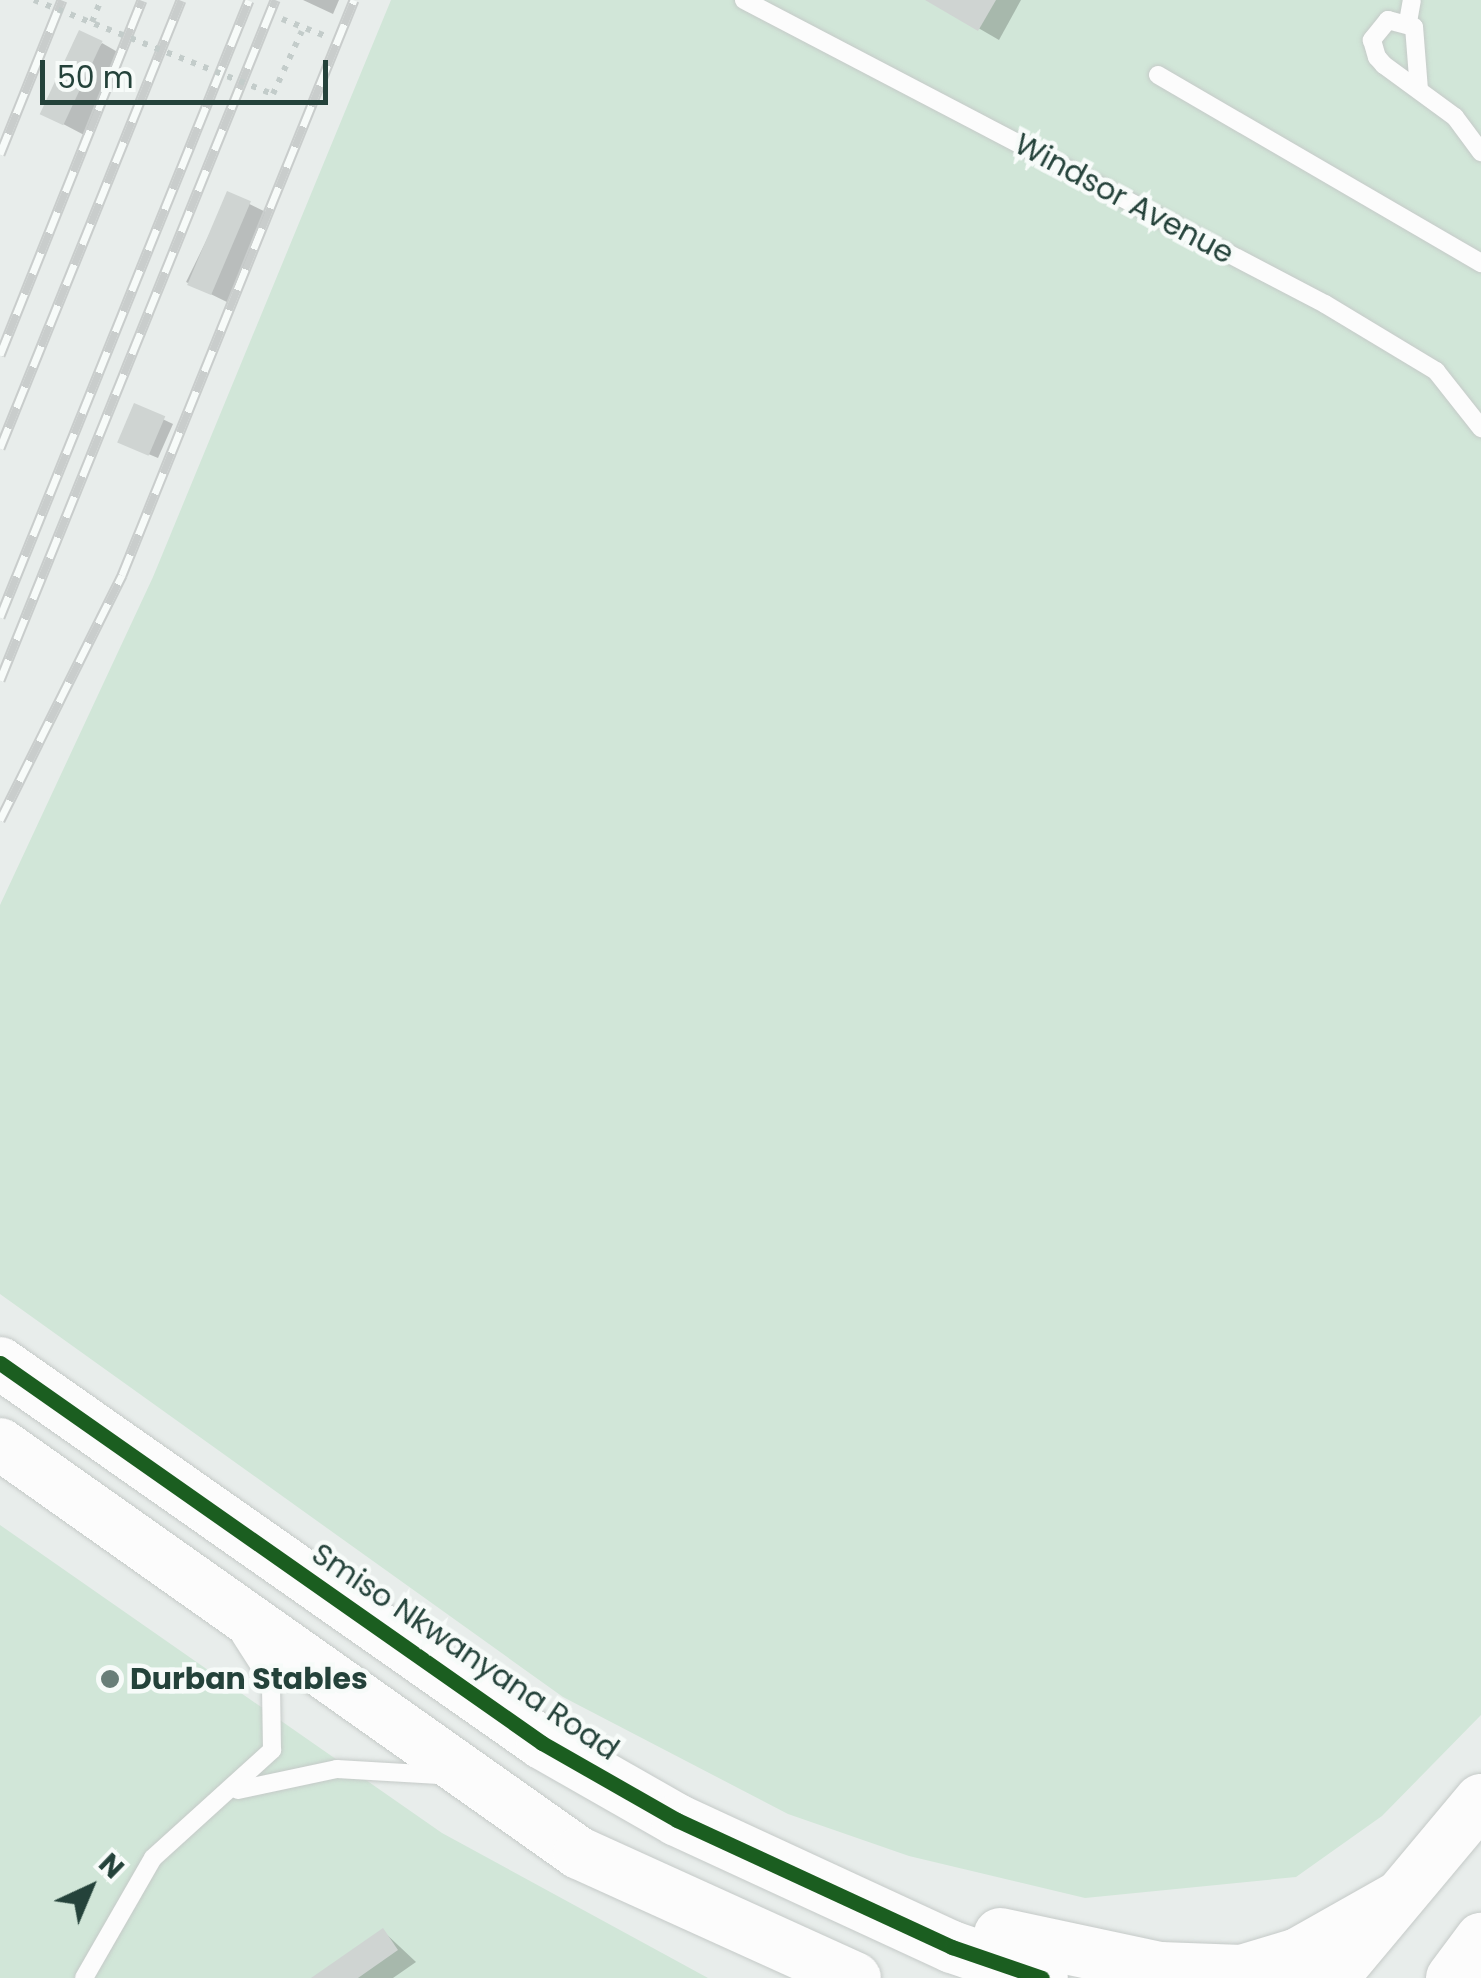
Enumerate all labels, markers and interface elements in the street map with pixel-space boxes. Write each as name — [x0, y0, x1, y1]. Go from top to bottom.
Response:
scale bar — [45, 40, 332, 102]
text: 50 m — [57, 56, 134, 99]
street label: Windsor Avenue — [1008, 126, 1240, 272]
street label: Smiso Nkwanyana Road — [305, 1536, 625, 1768]
place label: Durban Stables — [130, 1661, 368, 1697]
marker: Durban Stables — [99, 1668, 121, 1690]
north arrow — [40, 1838, 140, 1938]
text: N — [90, 1845, 132, 1887]

